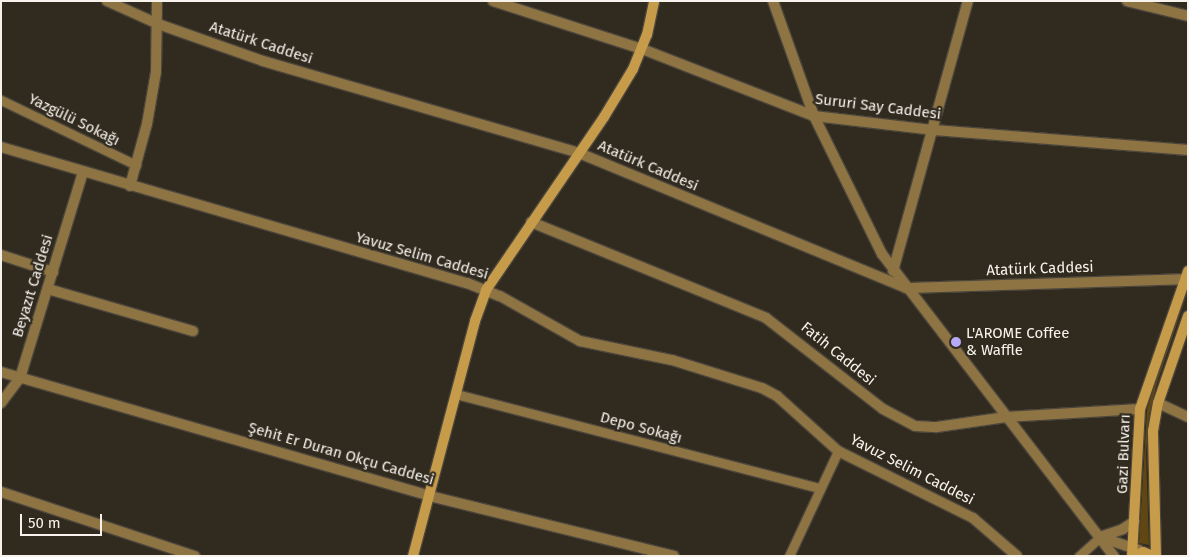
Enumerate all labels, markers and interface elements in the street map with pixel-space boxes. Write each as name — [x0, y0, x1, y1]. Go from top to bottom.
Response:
street label: Atatürk Caddesi — [207, 18, 315, 68]
street label: Yazgülü Sokağı — [25, 90, 123, 150]
street label: Sururi Say Caddesi — [814, 90, 942, 124]
street label: Atatürk Caddesi — [595, 137, 701, 195]
street label: Yavuz Selim Caddesi — [354, 228, 490, 284]
street label: Beyazıt Caddesi — [9, 232, 57, 340]
street label: Atatürk Caddesi — [986, 258, 1094, 280]
street label: Fatih Caddesi — [797, 318, 879, 390]
place label: L'AROME Coffee & Waffle — [966, 324, 1069, 359]
marker: L'AROME Coffee & Waffle — [950, 336, 962, 348]
street label: Depo Sokağı — [598, 408, 684, 448]
street label: Gazi Bulvarı — [1114, 414, 1134, 494]
street label: Şehit Er Duran Okçu Caddesi — [246, 419, 436, 489]
street label: Yavuz Selim Caddesi — [847, 431, 977, 509]
scale bar — [22, 504, 105, 536]
text: 50 m — [28, 514, 61, 532]

